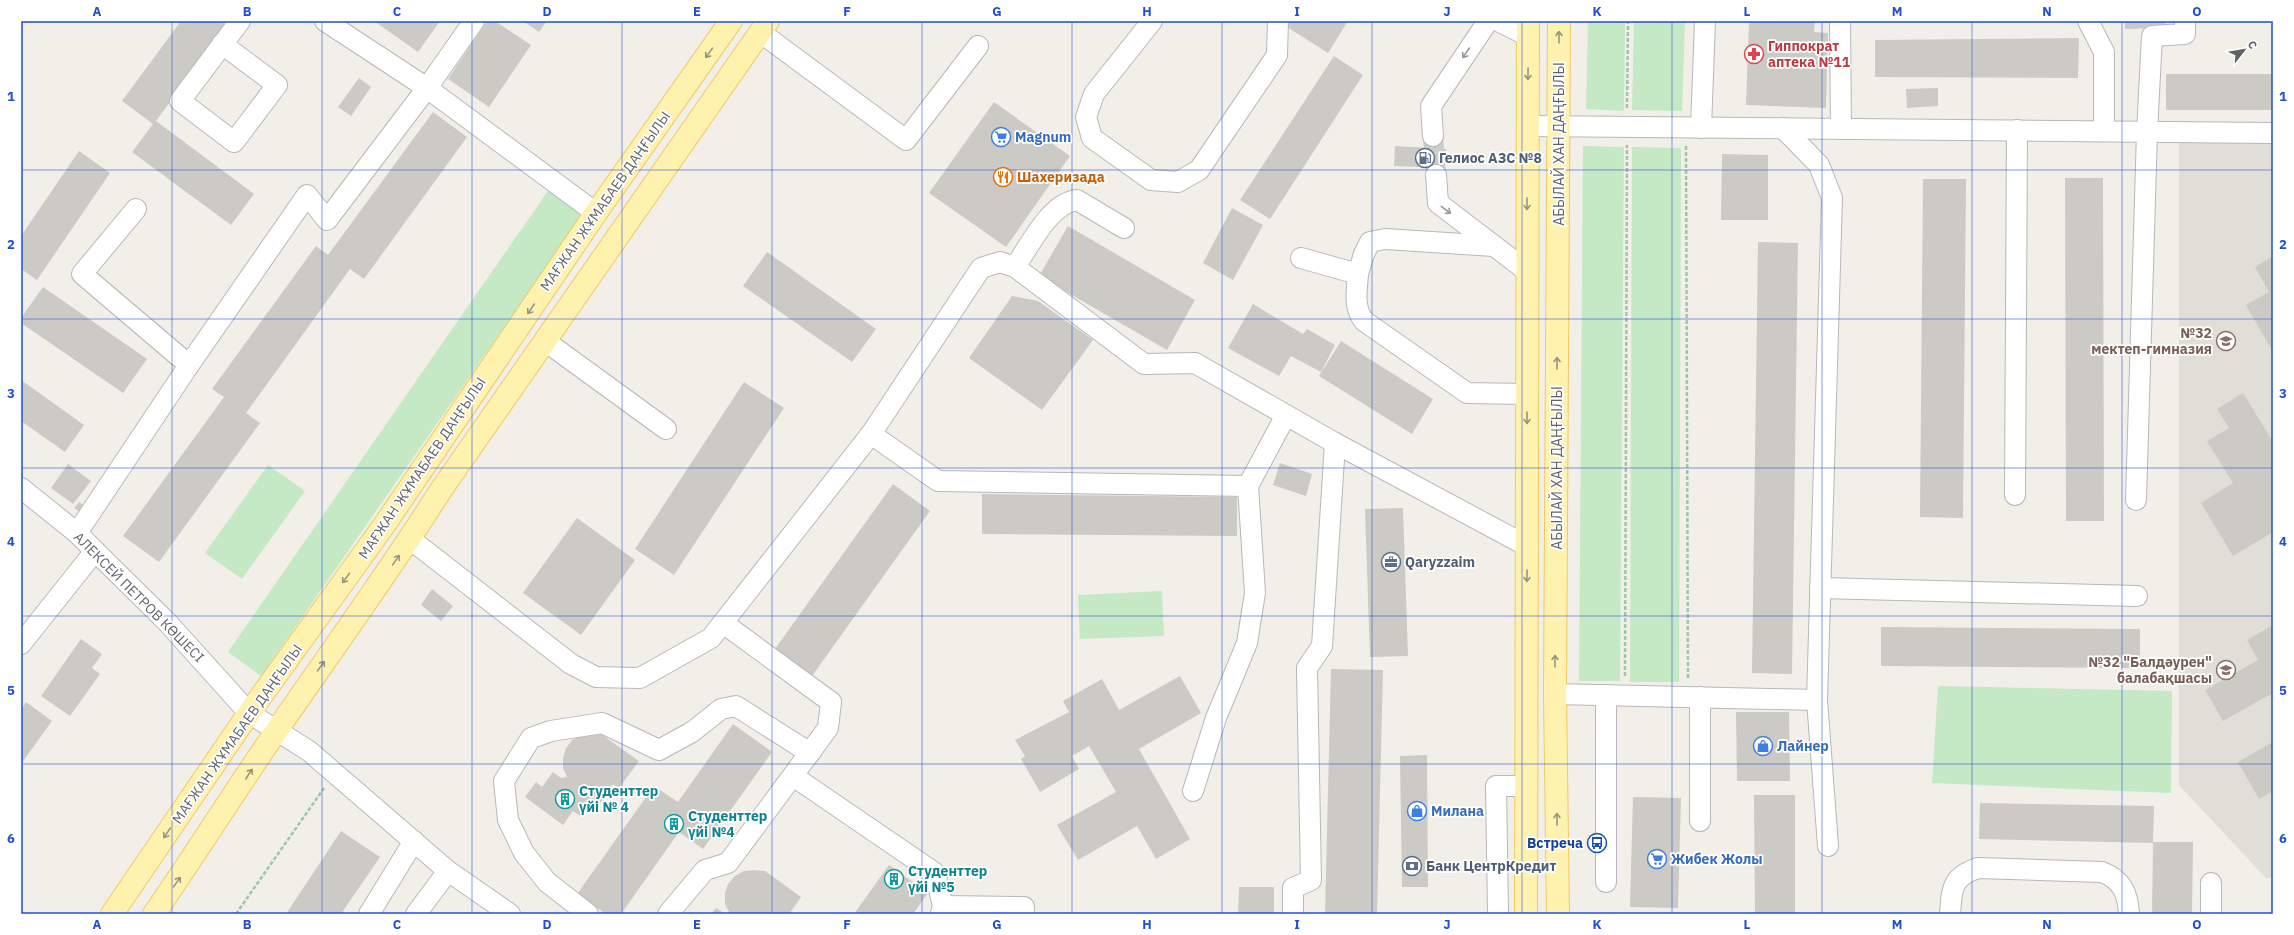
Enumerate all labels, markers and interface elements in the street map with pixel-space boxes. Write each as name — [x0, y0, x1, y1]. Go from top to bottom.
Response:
text: A — [93, 3, 102, 20]
text: B — [243, 3, 252, 20]
text: C — [393, 3, 402, 20]
text: D — [542, 3, 552, 20]
text: E — [693, 3, 701, 20]
text: F — [843, 3, 851, 20]
text: G — [992, 3, 1002, 20]
text: H — [1142, 3, 1152, 20]
text: I — [1294, 3, 1300, 20]
text: J — [1443, 3, 1451, 20]
text: K — [1592, 3, 1602, 20]
text: L — [1744, 3, 1751, 20]
text: M — [1892, 3, 1902, 20]
text: N — [2042, 3, 2052, 20]
text: O — [2192, 3, 2202, 20]
north arrow — [2224, 30, 2264, 70]
one-way arrow — [1555, 31, 1563, 44]
place label: Гиппократ аптека №11 — [1768, 37, 1851, 71]
text: С — [2245, 38, 2260, 52]
pharmacy icon: Гиппократ аптека №11 — [1743, 43, 1765, 65]
one-way arrow — [705, 47, 713, 58]
one-way arrow — [1462, 48, 1470, 59]
street label: АБЫЛАЙ ХАН ДАҢҒЫЛЫ — [1549, 62, 1568, 226]
one-way arrow — [1524, 67, 1531, 80]
text: 1 — [7, 88, 15, 105]
text: 1 — [2279, 88, 2287, 105]
street label: МАҒЖАН ЖҰМАБАЕВ ДАҢҒЫЛЫ — [536, 108, 674, 294]
supermarket icon: Magnum — [990, 126, 1012, 148]
place label: Magnum — [1015, 128, 1071, 146]
fuel station icon: Гелиос АЗС №8 — [1414, 147, 1436, 169]
place label: Гелиос АЗС №8 — [1439, 149, 1542, 167]
restaurant icon: Шахеризада — [992, 166, 1014, 188]
place label: Шахеризада — [1017, 168, 1105, 186]
one-way arrow — [1523, 197, 1531, 210]
one-way arrow — [1441, 206, 1452, 214]
text: 2 — [7, 236, 15, 253]
text: 2 — [2279, 236, 2287, 253]
one-way arrow — [527, 304, 535, 315]
place label: №32 мектеп-гимназия — [2091, 324, 2212, 358]
school or university icon: №32 мектеп-гимназия — [2215, 330, 2237, 352]
one-way arrow — [1554, 357, 1561, 370]
street label: МАҒЖАН ЖҰМАБАЕВ ДАҢҒЫЛЫ — [354, 374, 490, 562]
text: 3 — [7, 385, 15, 402]
text: 3 — [2279, 385, 2287, 402]
street label: АБЫЛАЙ ХАН ДАҢҒЫЛЫ — [1547, 386, 1566, 550]
one-way arrow — [1523, 411, 1531, 424]
street label: АЛЕКСЕЙ ПЕТРОВ КӨШЕСІ — [70, 527, 209, 666]
text: 4 — [7, 533, 15, 550]
text: 4 — [2279, 533, 2287, 550]
office icon: Qaryzzaim — [1380, 551, 1402, 573]
place label: Qaryzzaim — [1405, 553, 1475, 571]
one-way arrow — [392, 554, 400, 565]
one-way arrow — [1523, 569, 1531, 582]
one-way arrow — [342, 572, 351, 583]
street label: МАҒЖАН ЖҰМАБАЕВ ДАҢҒЫЛЫ — [168, 641, 306, 827]
place label: №32 "Балдәурен" балабақшасы — [2088, 653, 2212, 687]
one-way arrow — [1552, 655, 1559, 668]
school or university icon: №32 "Балдәурен" балабақшасы — [2215, 659, 2237, 681]
one-way arrow — [317, 661, 325, 672]
text: 5 — [7, 682, 15, 699]
text: 5 — [2279, 682, 2287, 699]
shop icon: Лайнер — [1752, 735, 1774, 757]
place label: Лайнер — [1777, 737, 1829, 755]
one-way arrow — [245, 768, 253, 780]
place label: Студенттер үйі № 4 — [579, 782, 658, 816]
building icon: Студенттер үйі № 4 — [554, 788, 576, 810]
shop icon: Милана — [1406, 800, 1428, 822]
place label: Милана — [1431, 802, 1484, 820]
place label: Студенттер үйі №4 — [688, 807, 767, 841]
building icon: Студенттер үйі №4 — [663, 813, 685, 835]
one-way arrow — [1553, 813, 1561, 826]
one-way arrow — [163, 828, 171, 839]
text: 6 — [7, 830, 15, 847]
text: 6 — [2279, 830, 2287, 847]
bus stop icon: Встреча — [1586, 832, 1608, 854]
place label: Встреча — [1527, 834, 1583, 852]
supermarket icon: Жибек Жолы — [1646, 848, 1668, 870]
place label: Жибек Жолы — [1671, 850, 1763, 868]
bank icon: Банк ЦентрКредит — [1401, 855, 1423, 877]
place label: Банк ЦентрКредит — [1426, 857, 1556, 875]
place label: Студенттер үйі №5 — [908, 862, 987, 896]
building icon: Студенттер үйі №5 — [883, 868, 905, 890]
one-way arrow — [173, 877, 181, 888]
text: A — [93, 916, 102, 933]
text: B — [243, 916, 252, 933]
text: C — [393, 916, 402, 933]
text: D — [542, 916, 552, 933]
text: E — [693, 916, 701, 933]
text: F — [843, 916, 851, 933]
text: G — [992, 916, 1002, 933]
text: H — [1142, 916, 1152, 933]
text: I — [1294, 916, 1300, 933]
text: J — [1443, 916, 1451, 933]
text: K — [1592, 916, 1602, 933]
text: L — [1744, 916, 1751, 933]
text: M — [1892, 916, 1902, 933]
text: N — [2042, 916, 2052, 933]
text: O — [2192, 916, 2202, 933]

